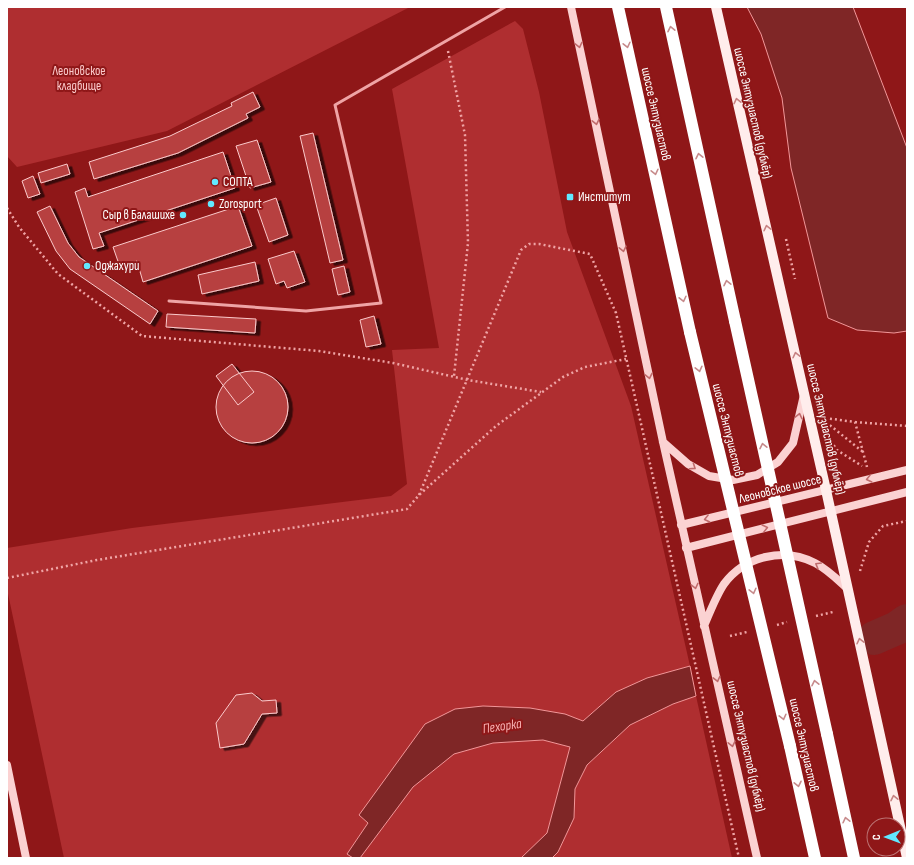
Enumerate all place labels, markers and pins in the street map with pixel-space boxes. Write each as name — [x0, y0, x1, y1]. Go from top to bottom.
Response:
place label: СОПТА — [223, 174, 253, 190]
marker: СОПТА — [210, 177, 220, 187]
place label: Институт — [578, 189, 631, 205]
marker: Институт — [565, 192, 575, 202]
place label: Zorosport — [219, 196, 262, 212]
marker: Zorosport — [206, 199, 216, 209]
place label: Сыр в Балашихе — [102, 207, 175, 223]
marker: Сыр в Балашихе — [178, 210, 188, 220]
place label: Оджахури — [95, 258, 140, 274]
marker: Оджахури — [82, 261, 92, 271]

